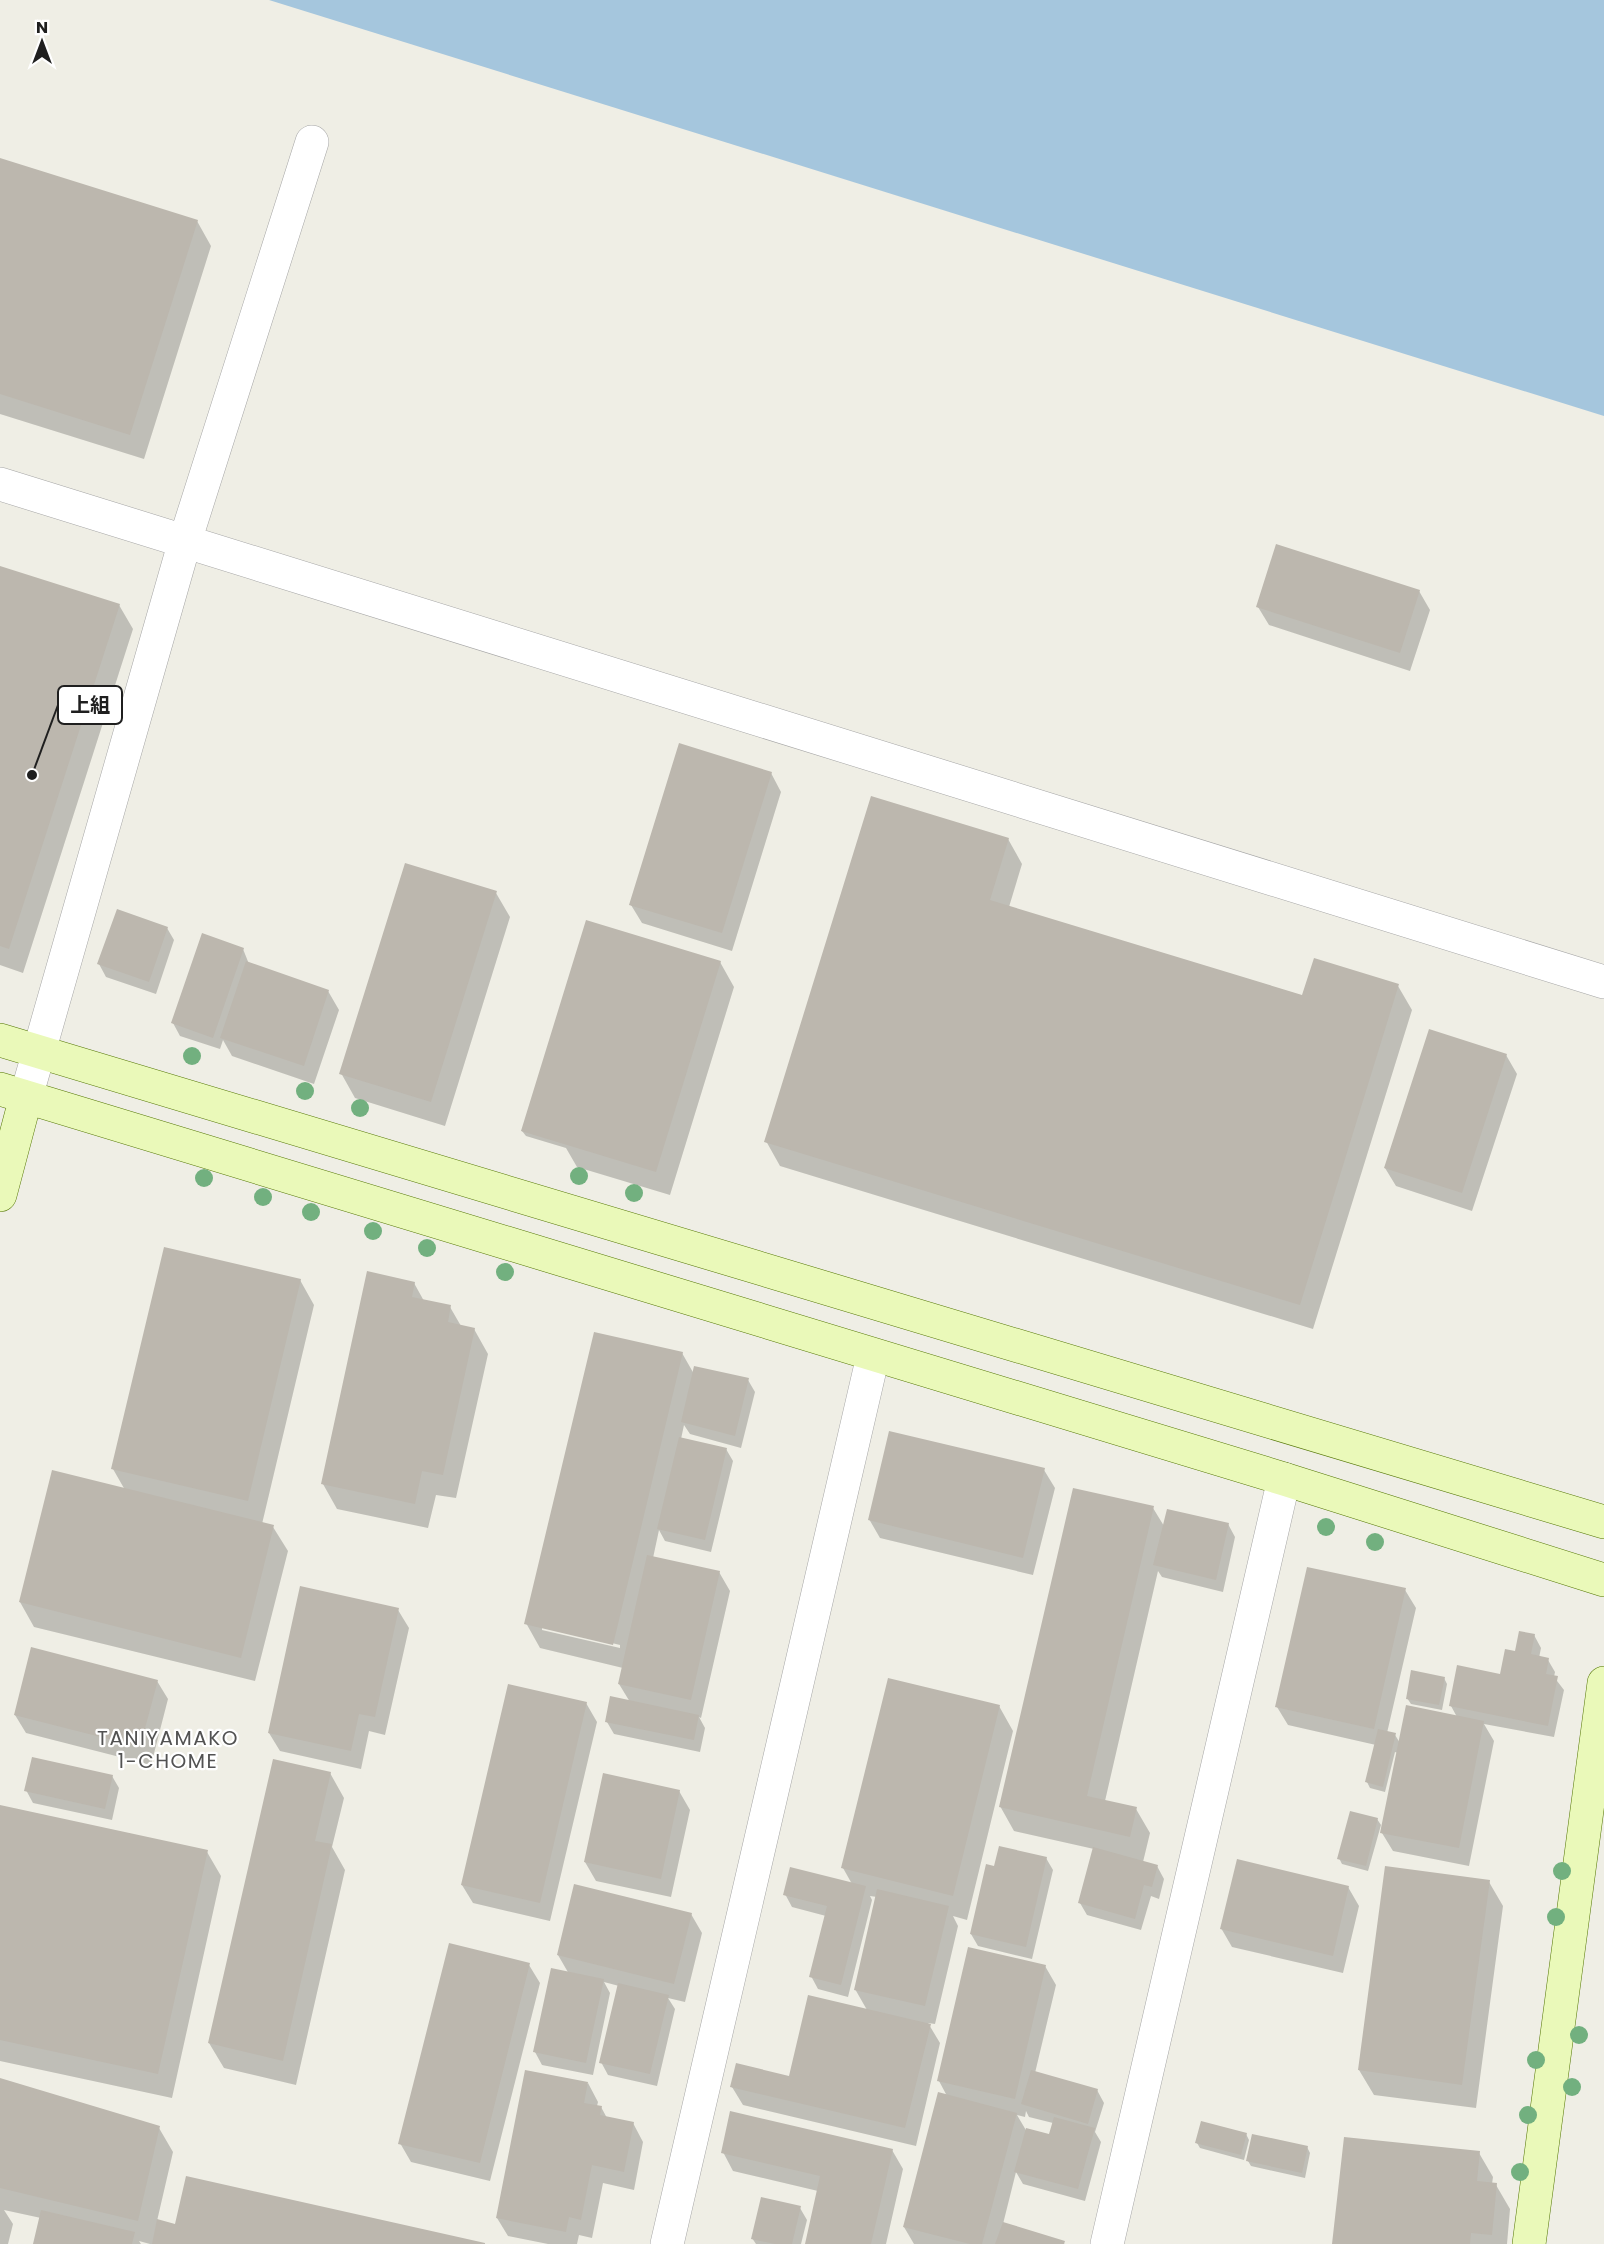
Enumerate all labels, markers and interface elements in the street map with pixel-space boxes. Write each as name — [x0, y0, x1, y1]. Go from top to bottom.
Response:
north arrow — [12, 12, 72, 72]
text: N — [36, 16, 48, 39]
callout: 上組 — [58, 686, 122, 724]
text: 上組 — [70, 691, 110, 719]
district label: TANIYAMAKO 1-CHOME — [97, 1724, 239, 1775]

